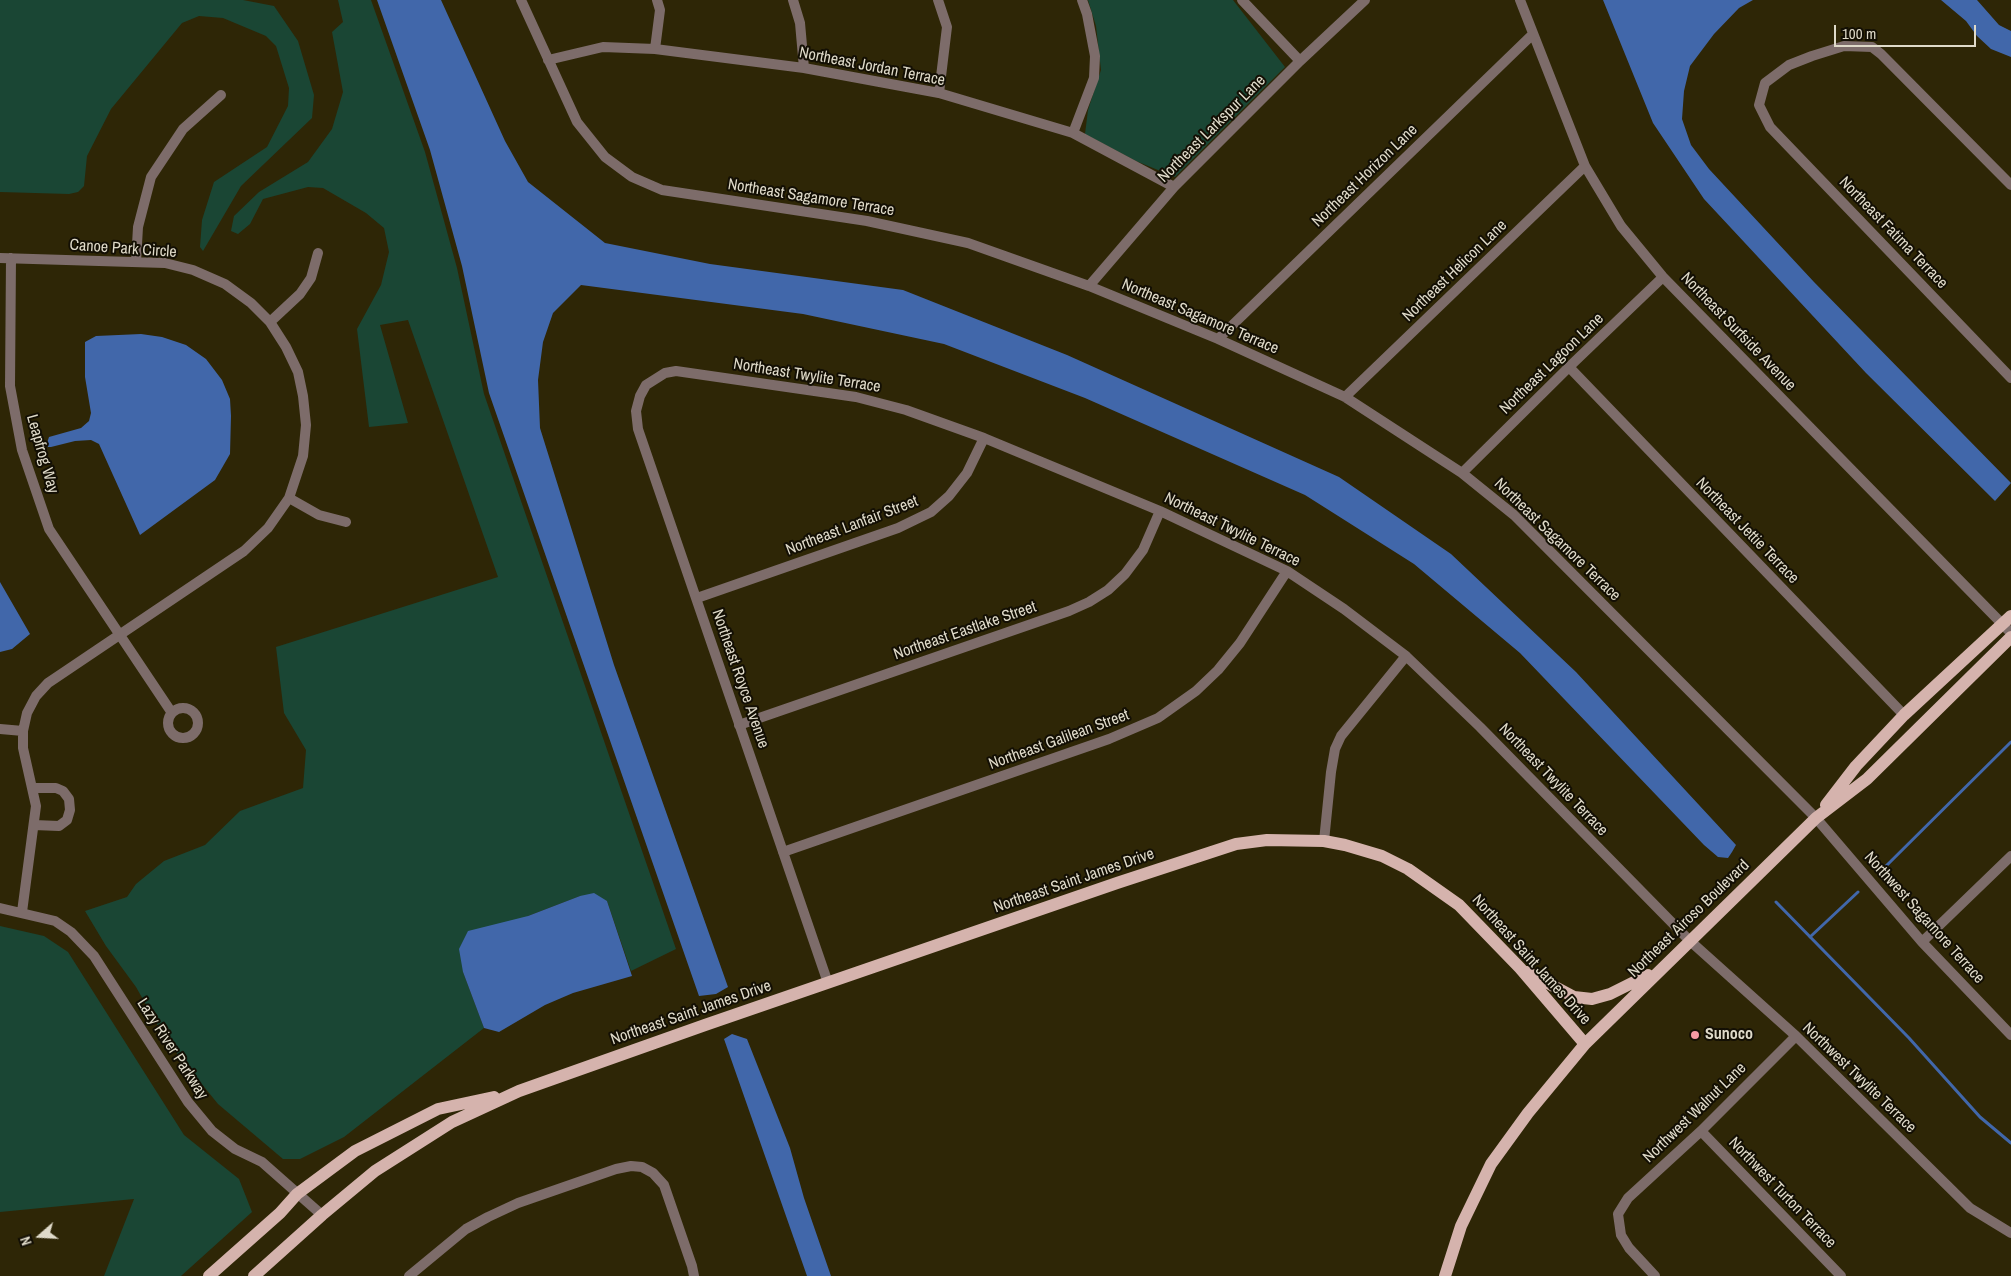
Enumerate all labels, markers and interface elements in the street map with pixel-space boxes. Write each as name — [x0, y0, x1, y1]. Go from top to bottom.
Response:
scale bar — [1836, 15, 1978, 47]
text: 100 m — [1842, 23, 1876, 44]
street label: Northeast Jordan Terrace — [798, 43, 946, 91]
street label: Northeast Larkspur Lane — [1154, 71, 1270, 187]
street label: Northeast Horizon Lane — [1308, 121, 1422, 231]
street label: Northeast Fatima Terrace — [1835, 173, 1951, 293]
street label: Northeast Sagamore Terrace — [726, 175, 896, 221]
street label: Northeast Helicon Lane — [1399, 216, 1511, 326]
street label: Canoe Park Circle — [69, 236, 177, 262]
street label: Northeast Surfside Avenue — [1676, 269, 1800, 395]
street label: Northeast Sagamore Terrace — [1119, 275, 1281, 359]
street label: Northeast Lagoon Lane — [1496, 309, 1608, 419]
street label: Northeast Twylite Terrace — [732, 355, 882, 397]
street label: Leapfrog Way — [22, 412, 62, 496]
street label: Northeast Jettie Terrace — [1691, 474, 1803, 588]
street label: Northeast Sagamore Terrace — [1490, 475, 1624, 605]
street label: Northeast Twylite Terrace — [1161, 489, 1303, 571]
street label: Northeast Lanfair Street — [783, 492, 921, 560]
street label: Northeast Eastlake Street — [891, 598, 1039, 664]
street label: Northeast Royce Avenue — [707, 607, 773, 751]
street label: Northeast Galilean Street — [986, 706, 1132, 774]
street label: Northeast Twylite Terrace — [1494, 720, 1612, 840]
street label: Northeast Saint James Drive — [991, 845, 1157, 917]
street label: Northwest Sagamore Terrace — [1860, 848, 1988, 988]
street label: Northeast Airoso Boulevard — [1624, 856, 1754, 982]
street label: Northeast Saint James Drive — [1468, 891, 1594, 1029]
street label: Northeast Saint James Drive — [608, 977, 774, 1049]
street label: Lazy River Parkway — [132, 995, 212, 1103]
street label: Northwest Twylite Terrace — [1798, 1019, 1920, 1137]
place label: Sunoco — [1705, 1025, 1753, 1045]
marker: Sunoco — [1689, 1029, 1701, 1041]
street label: Northwest Walnut Lane — [1639, 1059, 1751, 1167]
street label: Northwest Turton Terrace — [1724, 1133, 1840, 1253]
north arrow — [15, 1211, 65, 1261]
text: N — [16, 1234, 36, 1248]

